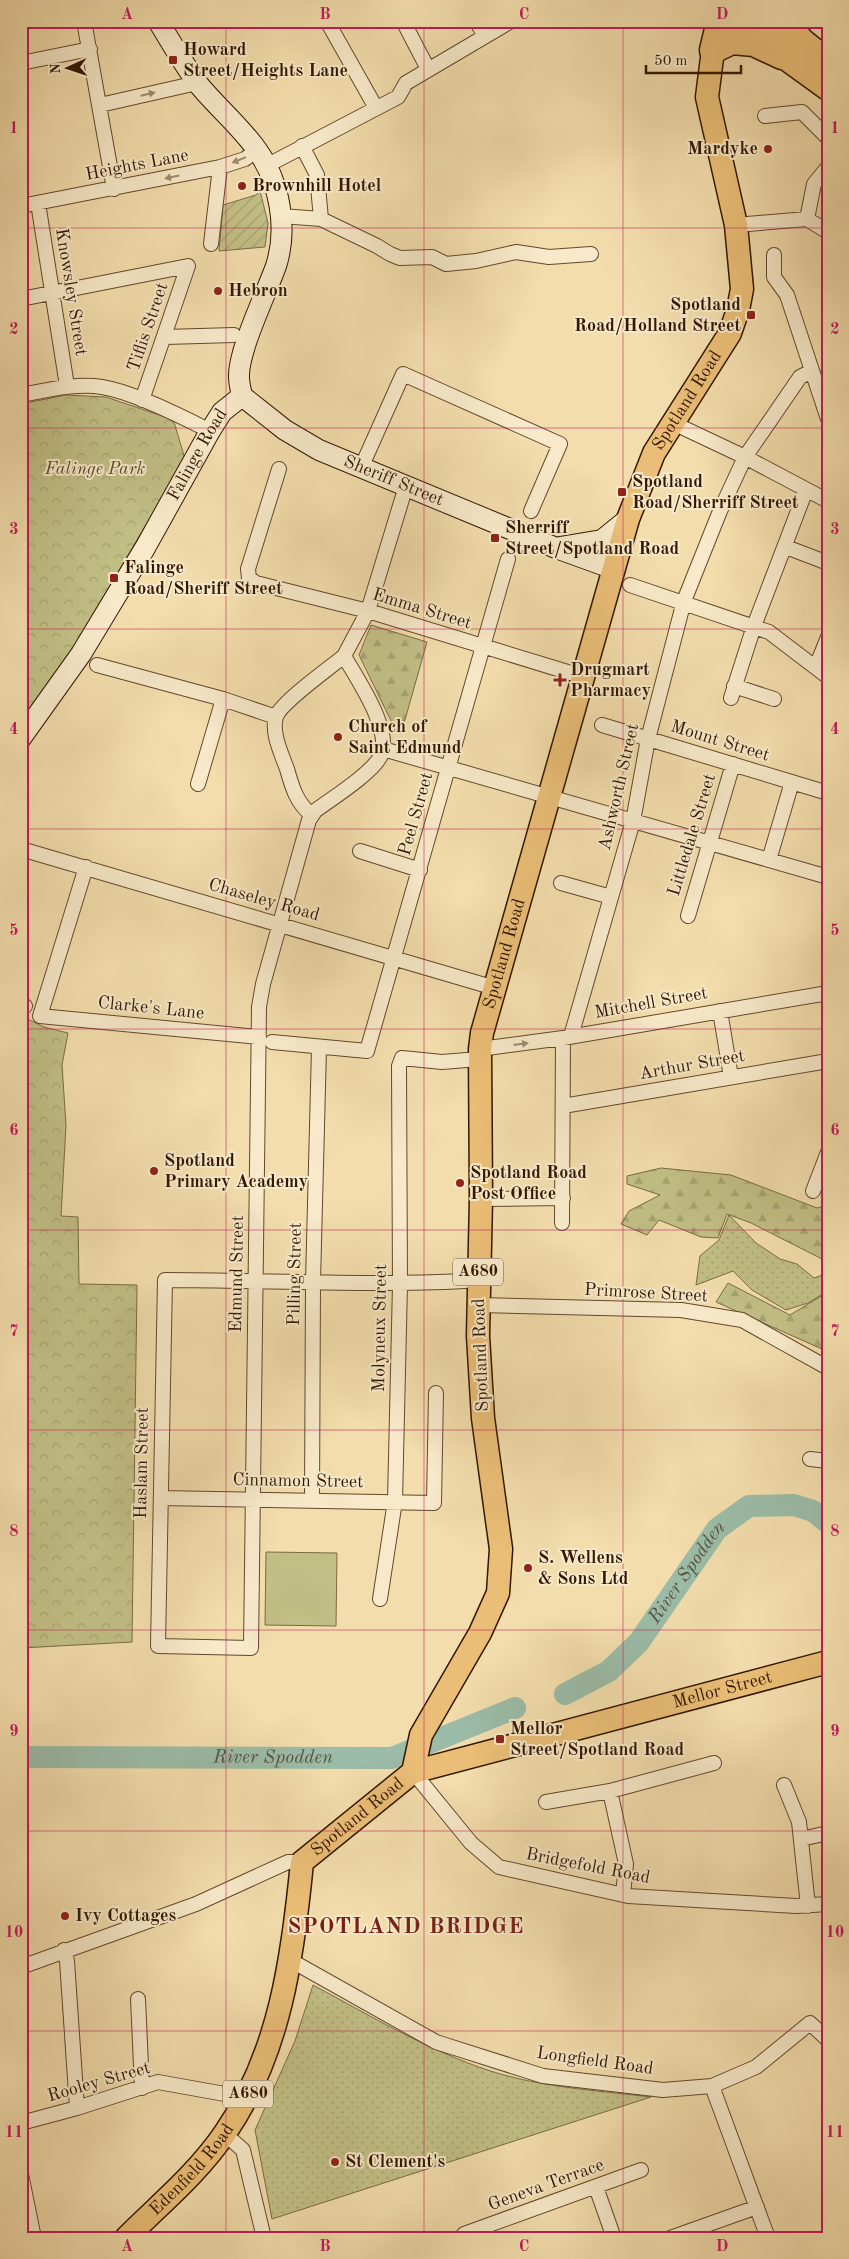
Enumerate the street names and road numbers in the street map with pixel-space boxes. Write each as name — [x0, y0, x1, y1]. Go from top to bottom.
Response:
street label: Heights Lane — [84, 146, 190, 184]
street label: Knowsley Street — [52, 227, 90, 357]
street label: Tiflis Street — [124, 280, 172, 374]
street label: Spotland Road — [649, 348, 725, 453]
street label: Falinge Road — [164, 406, 231, 504]
street label: Sheriff Street — [341, 452, 446, 509]
street label: Emma Street — [370, 585, 474, 633]
street label: Mount Street — [668, 717, 772, 765]
street label: Ashworth Street — [596, 722, 642, 852]
street label: Peel Street — [396, 770, 436, 858]
street label: Littledale Street — [665, 772, 719, 898]
street label: Chaseley Road — [206, 876, 322, 924]
street label: Spotland Road — [480, 897, 529, 1011]
street label: Mitchell Street — [593, 984, 709, 1022]
street label: Clarke's Lane — [97, 993, 205, 1023]
street label: Arthur Street — [638, 1047, 746, 1083]
street label: Edmund Street — [227, 1215, 247, 1333]
street label: Pilling Street — [285, 1222, 305, 1326]
road number: A680 — [453, 1258, 503, 1286]
street label: Molyneux Street — [370, 1264, 390, 1392]
street label: Primrose Street — [584, 1281, 708, 1305]
street label: Spotland Road — [470, 1298, 492, 1412]
street label: Haslam Street — [132, 1407, 152, 1519]
street label: Cinnamon Street — [232, 1471, 364, 1491]
street label: Mellor Street — [671, 1668, 774, 1712]
street label: Spotland Road — [308, 1774, 407, 1860]
street label: Bridgefold Road — [524, 1845, 652, 1887]
street label: Longfield Road — [535, 2044, 655, 2078]
street label: Rooley Street — [45, 2059, 153, 2105]
road number: A680 — [223, 2080, 273, 2108]
street label: Edenfield Road — [146, 2121, 238, 2219]
street label: Geneva Terrace — [486, 2156, 606, 2214]

